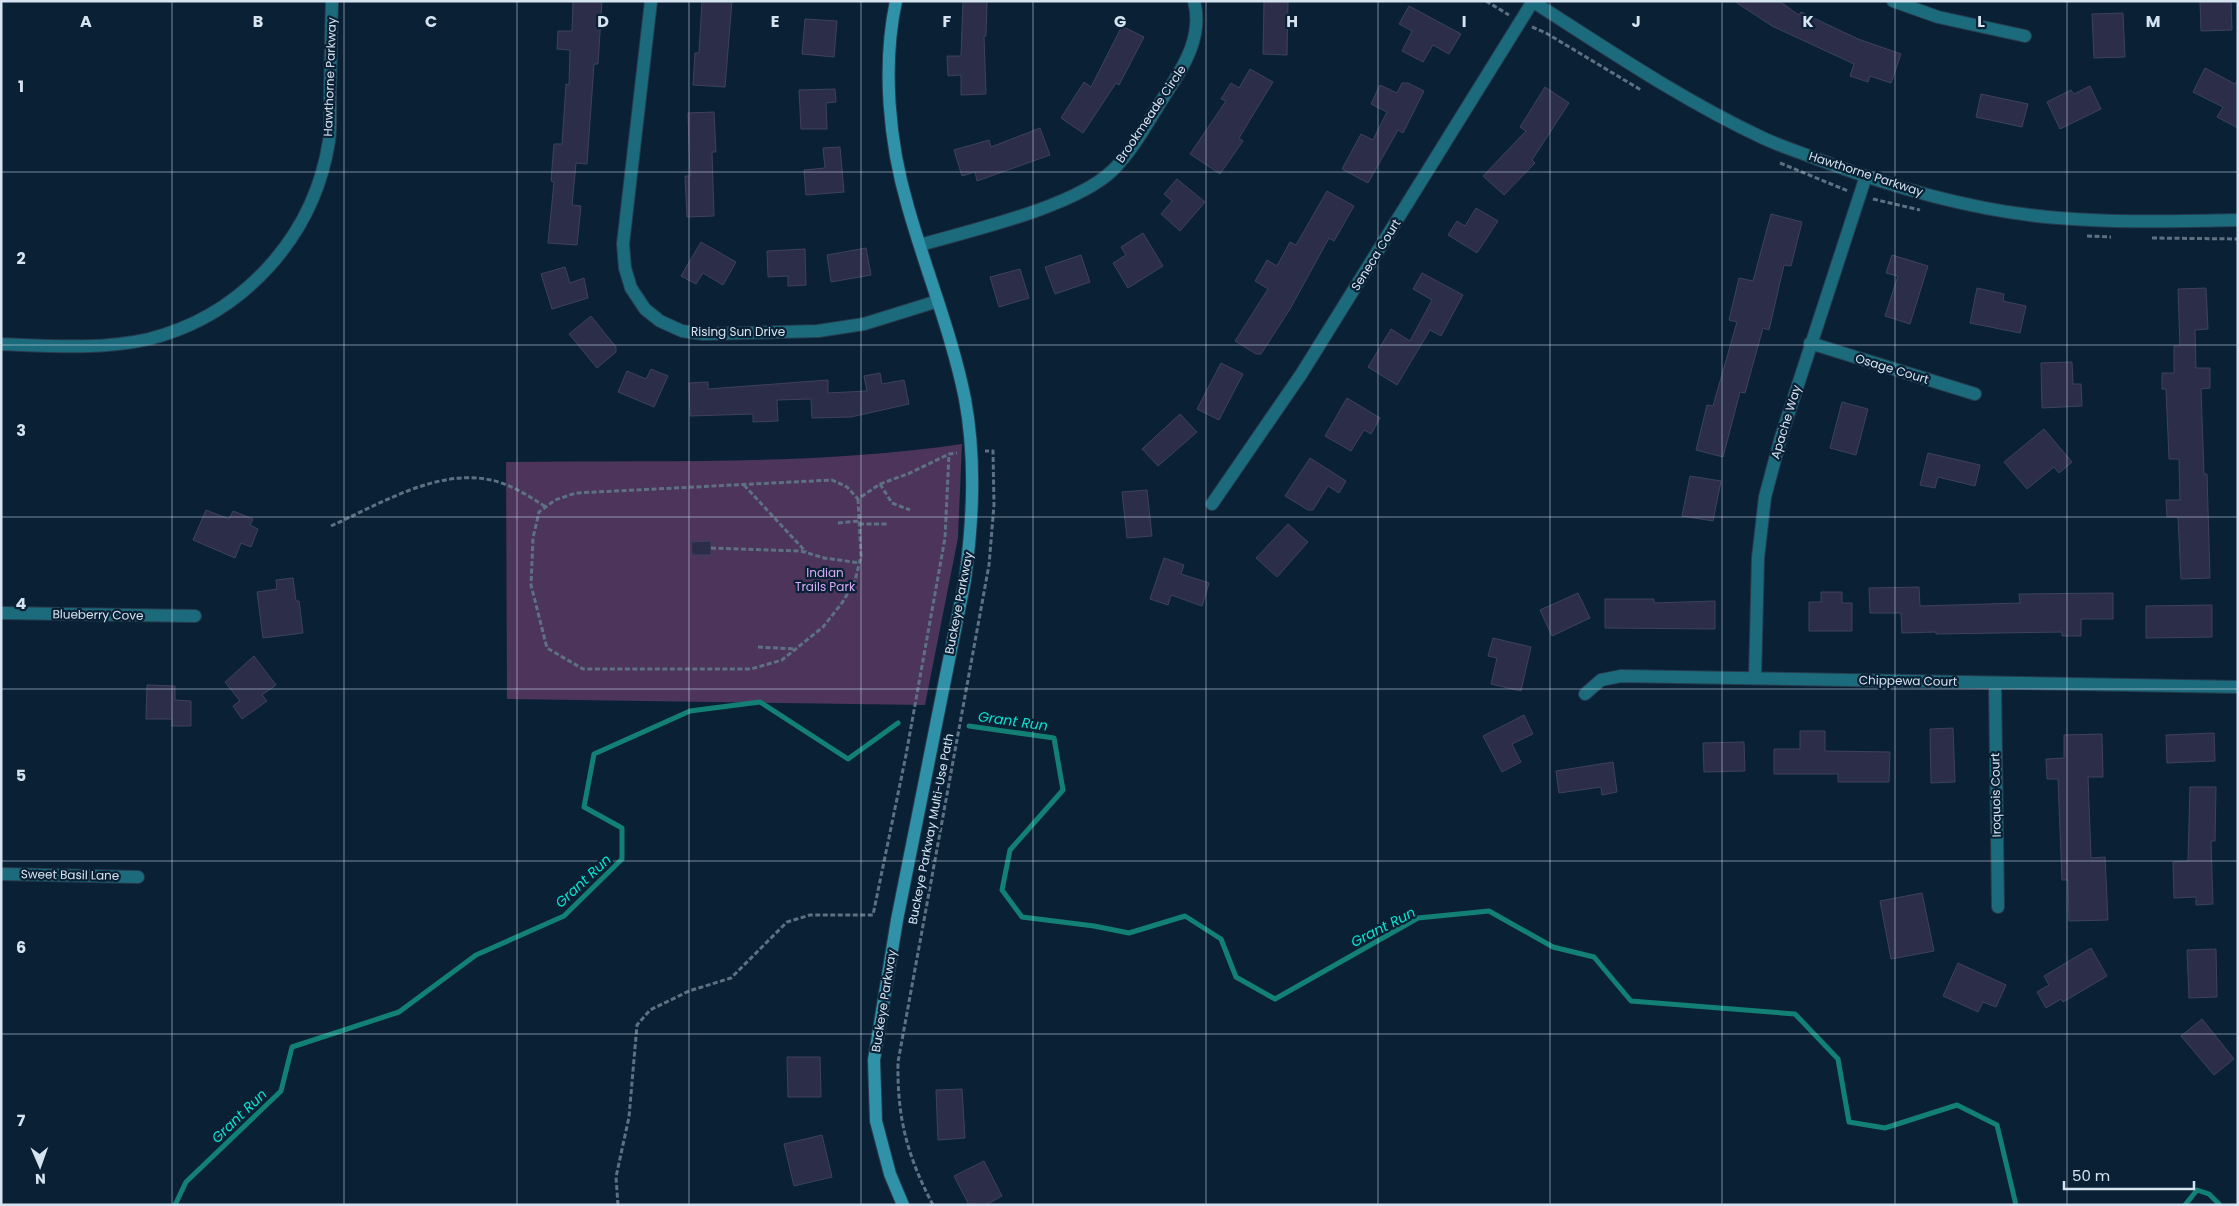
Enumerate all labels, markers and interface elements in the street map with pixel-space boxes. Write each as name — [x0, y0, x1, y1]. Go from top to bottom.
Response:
text: A — [80, 10, 92, 33]
text: B — [253, 10, 263, 33]
text: C — [425, 10, 437, 33]
text: D — [597, 10, 609, 33]
text: E — [771, 10, 779, 33]
text: F — [943, 10, 952, 33]
text: G — [1114, 10, 1126, 33]
text: H — [1286, 10, 1298, 33]
text: I — [1462, 10, 1466, 33]
text: J — [1631, 10, 1641, 33]
text: K — [1802, 10, 1814, 33]
text: L — [1977, 10, 1985, 33]
text: M — [2146, 10, 2160, 33]
street label: Hawthorne Parkway — [319, 17, 340, 137]
street label: Brookmeade Circle — [1112, 62, 1190, 166]
text: 1 — [18, 75, 24, 98]
street label: Hawthorne Parkway — [1807, 147, 1926, 200]
street label: Seneca Court — [1347, 216, 1404, 294]
text: 2 — [16, 247, 26, 270]
street label: Rising Sun Drive — [691, 323, 785, 340]
street label: Osage Court — [1853, 349, 1931, 388]
street label: Apache Way — [1766, 383, 1805, 461]
text: 3 — [16, 419, 26, 442]
street label: Buckeye Parkway — [940, 550, 977, 655]
park label: Indian Trails Park — [795, 564, 856, 595]
text: 4 — [16, 592, 27, 615]
street label: Blueberry Cove — [52, 605, 144, 624]
street label: Chippewa Court — [1859, 671, 1957, 690]
water label: Grant Run — [977, 706, 1049, 736]
street label: Buckeye Parkway Multi-Use Path — [904, 732, 957, 926]
street label: Iroquois Court — [1986, 753, 2005, 837]
text: 5 — [16, 764, 26, 787]
water label: Grant Run — [550, 850, 616, 912]
street label: Sweet Basil Lane — [21, 865, 119, 884]
water label: Grant Run — [1347, 902, 1419, 952]
text: 6 — [16, 936, 26, 959]
street label: Buckeye Parkway — [867, 948, 900, 1053]
water label: Grant Run — [207, 1084, 271, 1148]
text: 7 — [17, 1109, 26, 1132]
north arrow — [15, 1141, 65, 1191]
scale bar — [2064, 1158, 2194, 1190]
text: 50 m — [2072, 1165, 2110, 1186]
text: N — [35, 1169, 46, 1189]

